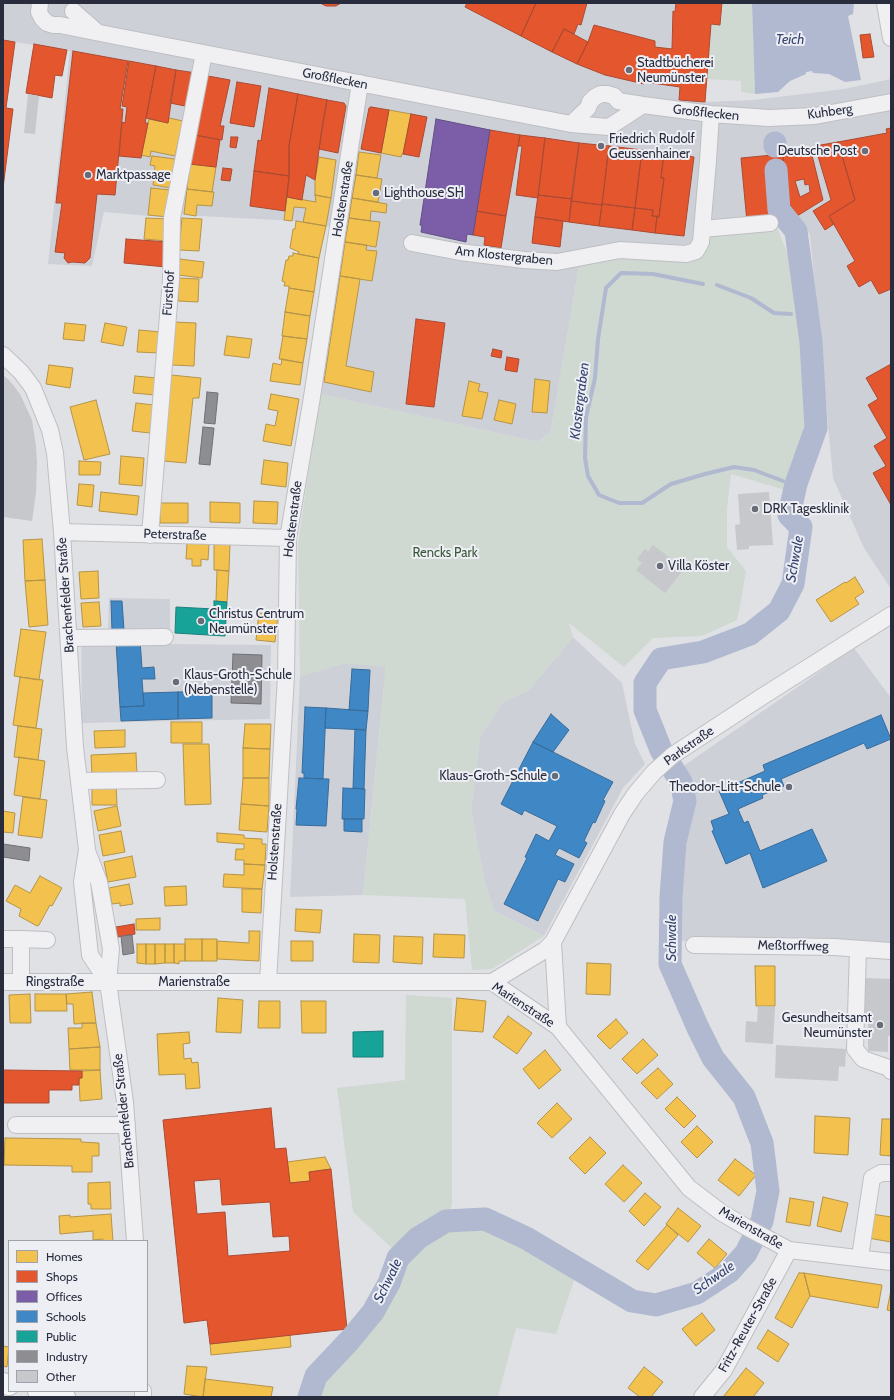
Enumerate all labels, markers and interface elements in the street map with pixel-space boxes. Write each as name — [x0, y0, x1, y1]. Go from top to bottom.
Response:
water label: Teich — [776, 32, 804, 48]
place label: Stadtbücherei Neumünster — [637, 55, 714, 86]
street label: Großflecken — [301, 65, 369, 93]
marker: Stadtbücherei Neumünster — [624, 65, 634, 75]
street label: Kuhberg — [806, 101, 854, 123]
street label: Großflecken — [672, 102, 740, 124]
place label: Friedrich Rudolf Geussenhainer — [609, 131, 695, 162]
marker: Friedrich Rudolf Geussenhainer — [596, 141, 606, 151]
place label: Deutsche Post — [778, 143, 857, 159]
marker: Deutsche Post — [860, 146, 870, 156]
street label: Holstenstraße — [329, 160, 357, 238]
place label: Marktpassage — [96, 167, 171, 183]
marker: Marktpassage — [83, 170, 93, 180]
place label: Lighthouse SH — [384, 185, 464, 201]
marker: Lighthouse SH — [371, 188, 381, 198]
street label: Am Klostergraben — [454, 243, 554, 269]
street label: Fürsthof — [160, 270, 178, 316]
water label: Klostergraben — [567, 362, 593, 440]
street label: Holstenstraße — [281, 480, 305, 558]
place label: DRK Tagesklinik — [763, 501, 849, 517]
marker: DRK Tagesklinik — [750, 504, 760, 514]
street label: Peterstraße — [143, 526, 207, 544]
water label: Schwale — [783, 535, 807, 583]
street label: Brachenfelder Straße — [54, 537, 78, 653]
park label: Rencks Park — [413, 545, 477, 561]
place label: Villa Köster — [668, 558, 729, 574]
marker: Villa Köster — [655, 561, 665, 571]
place label: Christus Centrum Neumünster — [209, 606, 304, 637]
marker: Christus Centrum Neumünster — [196, 616, 206, 626]
place label: Klaus-Groth-Schule (Nebenstelle) — [184, 667, 292, 698]
marker: Klaus-Groth-Schule (Nebenstelle) — [171, 677, 181, 687]
street label: Parkstraße — [661, 723, 717, 769]
place label: Klaus-Groth-Schule — [439, 768, 547, 784]
marker: Klaus-Groth-Schule — [550, 771, 560, 781]
place label: Theodor-Litt-Schule — [669, 779, 781, 795]
marker: Theodor-Litt-Schule — [784, 782, 794, 792]
street label: Holstenstraße — [265, 803, 285, 881]
water label: Schwale — [664, 915, 680, 961]
street label: Meßtorffweg — [757, 938, 829, 954]
street label: Ringstraße — [26, 974, 84, 990]
street label: Marienstraße — [158, 974, 230, 990]
street label: Marienstraße — [489, 979, 557, 1031]
place label: Gesundheitsamt Neumünster — [782, 1010, 872, 1041]
marker: Gesundheitsamt Neumünster — [875, 1020, 885, 1030]
street label: Brachenfelder Straße — [110, 1053, 138, 1169]
street label: Marienstraße — [716, 1203, 786, 1253]
legend — [8, 1240, 148, 1392]
text: Homes — [46, 1249, 83, 1264]
water label: Schwale — [370, 1256, 406, 1306]
water label: Schwale — [690, 1258, 738, 1298]
text: Shops — [46, 1269, 78, 1284]
street label: Fritz-Reuter-Straße — [715, 1275, 781, 1375]
text: Offices — [46, 1289, 82, 1304]
text: Schools — [46, 1309, 86, 1324]
text: Public — [46, 1329, 77, 1344]
text: Industry — [46, 1349, 87, 1364]
text: Other — [46, 1369, 76, 1384]

